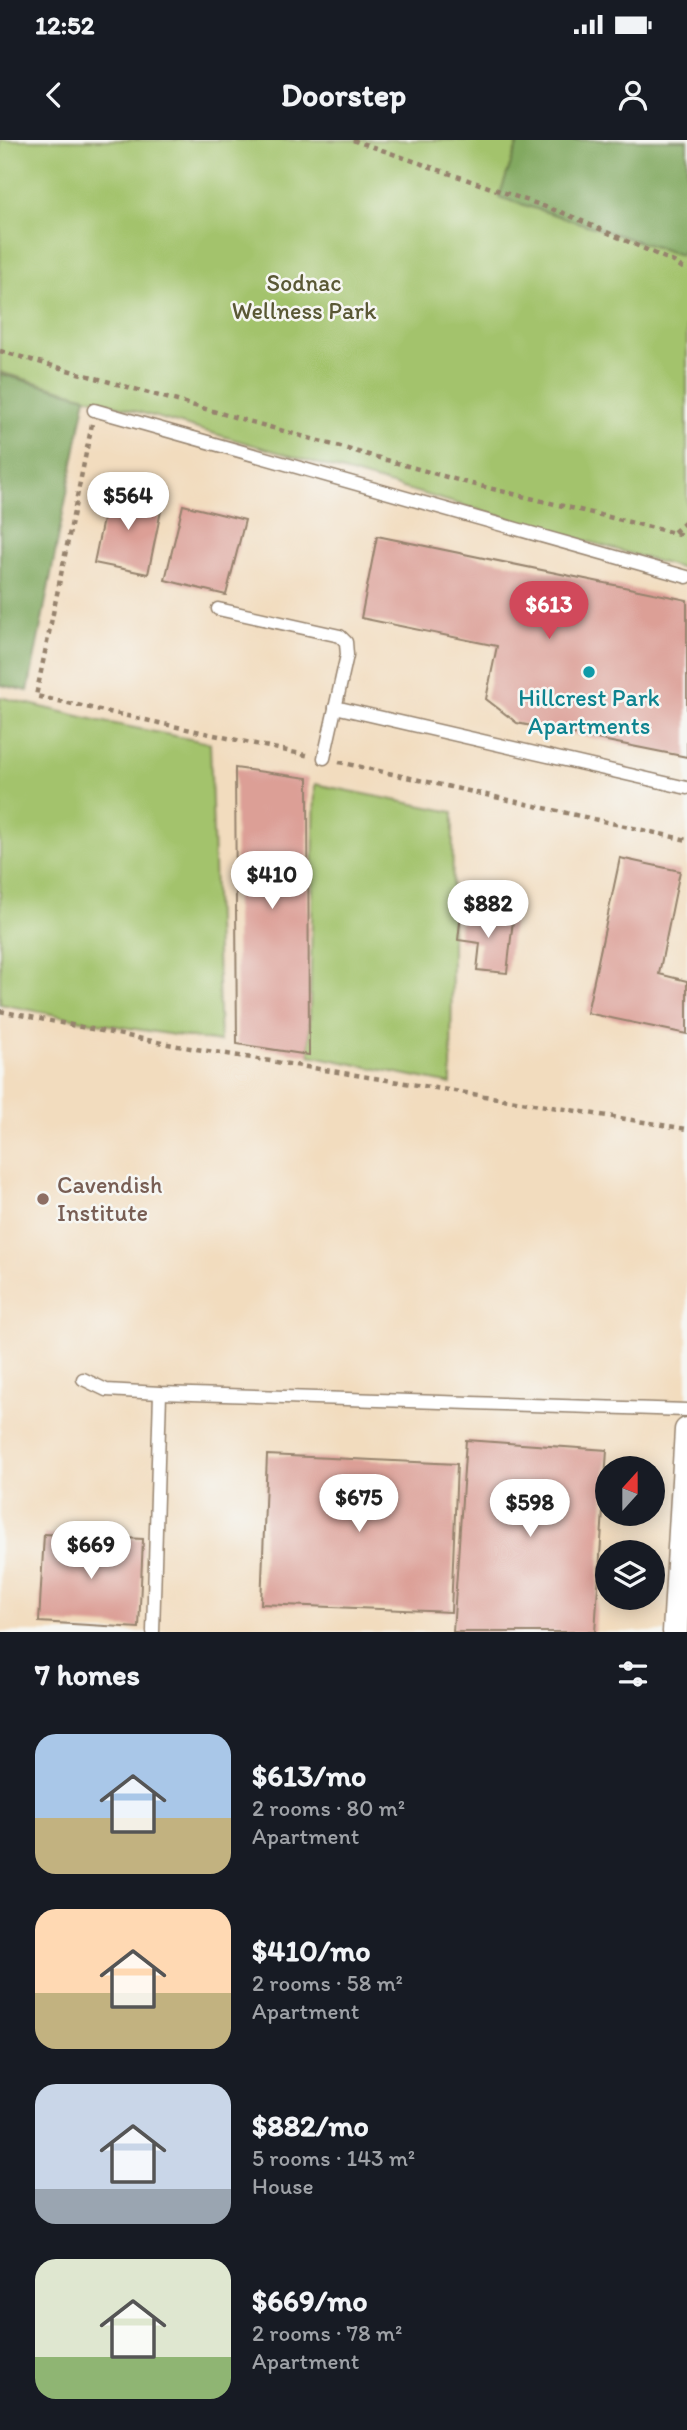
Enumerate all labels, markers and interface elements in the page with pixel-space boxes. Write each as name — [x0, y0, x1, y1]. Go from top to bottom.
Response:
text: 12:52 — [35, 9, 94, 41]
icon: back — [35, 76, 73, 114]
text: Doorstep — [281, 76, 406, 114]
icon: person — [614, 76, 652, 114]
park label: Sodnac Wellness Park — [232, 268, 377, 325]
pin: $564 — [87, 472, 169, 532]
text: $564 — [103, 481, 153, 509]
pin: $613 — [508, 582, 590, 641]
text: $613 — [525, 590, 573, 618]
marker: Hillcrest Park Apartments — [581, 664, 597, 680]
place label: Hillcrest Park Apartments — [518, 683, 660, 740]
pin: $410 — [231, 852, 313, 911]
text: $410 — [247, 860, 297, 888]
pin: $882 — [447, 880, 529, 940]
text: $882 — [464, 889, 512, 917]
place label: Cavendish Institute — [57, 1170, 162, 1227]
marker: Cavendish Institute — [35, 1191, 51, 1207]
north arrow — [595, 1456, 665, 1526]
map controls — [595, 1456, 665, 1610]
pin: $675 — [318, 1474, 400, 1534]
pin: $598 — [489, 1480, 571, 1539]
text: $675 — [335, 1483, 383, 1511]
text: $598 — [506, 1488, 554, 1516]
pin: $669 — [50, 1522, 132, 1581]
text: $669 — [67, 1530, 115, 1558]
button: layers — [595, 1540, 665, 1610]
icon: filters — [614, 1655, 652, 1693]
text: 7 homes — [35, 1656, 140, 1693]
text: $613/mo — [252, 1757, 366, 1794]
icon: home — [91, 1762, 175, 1846]
text: 2 rooms · 80 m² — [252, 1794, 405, 1822]
text: Apartment — [252, 1822, 359, 1850]
text: $410/mo — [252, 1932, 371, 1969]
icon: home — [91, 1937, 175, 2021]
text: 2 rooms · 58 m² — [252, 1969, 403, 1997]
text: Apartment — [252, 1997, 359, 2025]
text: $882/mo — [252, 2107, 369, 2144]
icon: home — [91, 2112, 175, 2196]
text: 5 rooms · 143 m² — [252, 2144, 415, 2172]
text: House — [252, 2172, 314, 2200]
text: $669/mo — [252, 2282, 368, 2319]
icon: home — [91, 2287, 175, 2371]
text: 2 rooms · 78 m² — [252, 2319, 402, 2347]
text: Apartment — [252, 2347, 359, 2375]

